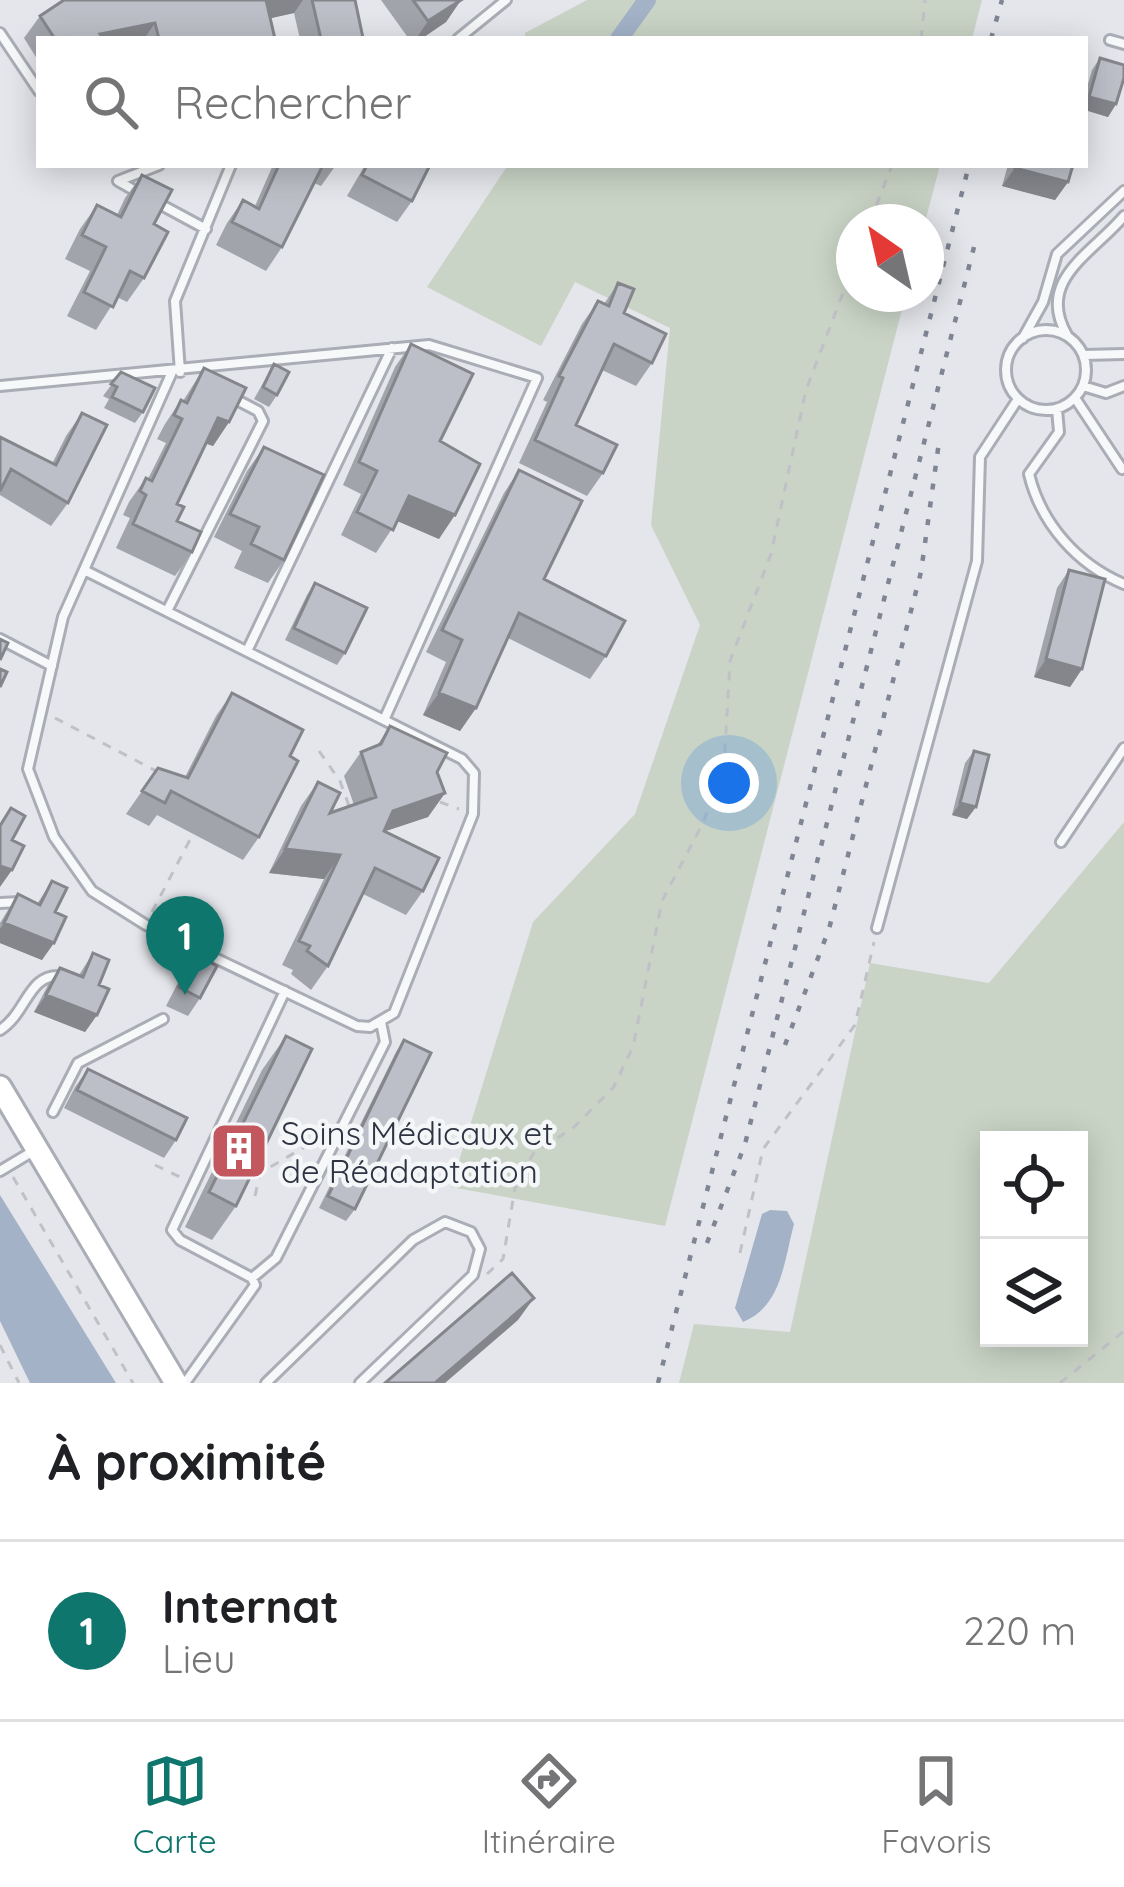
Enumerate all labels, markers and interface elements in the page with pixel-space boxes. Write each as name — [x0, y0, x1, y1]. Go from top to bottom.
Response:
search box — [36, 36, 1088, 168]
icon: search — [78, 69, 144, 135]
text: Rechercher — [174, 74, 412, 130]
north arrow — [836, 204, 944, 312]
your location — [699, 753, 759, 813]
pin: 1 — [146, 896, 224, 995]
place label: Soins Médicaux et de Réadaptation — [281, 1112, 553, 1191]
building icon: Soins Médicaux et de Réadaptation — [208, 1120, 270, 1182]
map controls — [980, 1131, 1088, 1347]
button: locate — [980, 1131, 1088, 1239]
button: layers — [980, 1239, 1088, 1347]
text: À proximité — [48, 1429, 326, 1493]
text: Internat — [162, 1578, 339, 1634]
text: 1 — [79, 1606, 95, 1655]
text: 220 m — [963, 1606, 1076, 1655]
text: Lieu — [162, 1634, 235, 1683]
tab: Carte — [133, 1748, 217, 1861]
tab: Itinéraire — [482, 1748, 616, 1861]
tab: Favoris — [881, 1748, 991, 1861]

